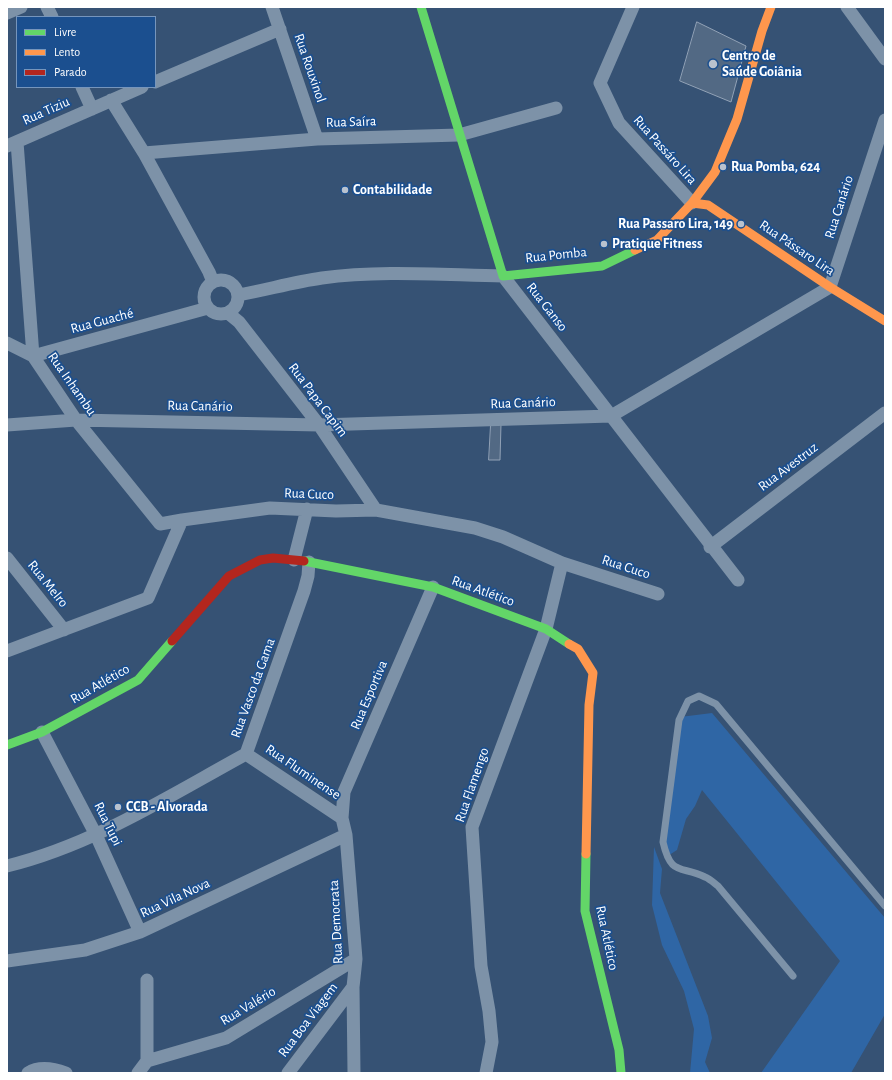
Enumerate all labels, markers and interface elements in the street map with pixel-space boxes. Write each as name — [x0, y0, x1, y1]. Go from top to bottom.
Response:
legend — [16, 16, 156, 88]
text: Livre — [54, 26, 76, 38]
street label: Rua Rouxinol — [290, 31, 330, 105]
text: Lento — [54, 46, 80, 58]
place label: Centro de Saúde Goiânia — [722, 48, 802, 80]
marker: Centro de Saúde Goiânia — [707, 58, 719, 70]
text: Parado — [54, 66, 87, 78]
street label: Rua Tiziu — [20, 93, 72, 129]
street label: Rua Passáro Lira — [630, 112, 700, 188]
street label: Rua Saíra — [326, 113, 376, 131]
place label: Rua Pomba, 624 — [731, 159, 820, 175]
marker: Rua Pomba, 624 — [718, 162, 728, 172]
street label: Rua Canário — [821, 173, 857, 241]
place label: Contabilidade — [353, 182, 432, 198]
marker: Contabilidade — [340, 185, 350, 195]
place label: Rua Passaro Lira, 149 — [618, 216, 733, 232]
street label: Rua Pássaro Lira — [756, 217, 838, 279]
marker: Rua Passaro Lira, 149 — [736, 219, 746, 229]
place label: Pratique Fitness — [612, 236, 702, 252]
marker: Pratique Fitness — [599, 239, 609, 249]
street label: Rua Pomba — [524, 243, 588, 267]
street label: Rua Ganso — [523, 279, 571, 335]
street label: Rua Guaché — [69, 305, 135, 337]
street label: Rua Inhambu — [44, 349, 100, 419]
street label: Rua Papa Capim — [285, 360, 351, 440]
street label: Rua Canário — [490, 393, 556, 413]
street label: Rua Canário — [167, 397, 233, 415]
street label: Rua Avestruz — [755, 439, 821, 495]
street label: Rua Cuco — [284, 485, 334, 503]
street label: Rua Cuco — [600, 551, 652, 583]
street label: Rua Melro — [24, 557, 72, 611]
street label: Rua Atlético — [449, 572, 517, 610]
street label: Rua Vasco da Gama — [227, 636, 279, 740]
street label: Rua Esportiva — [347, 658, 391, 732]
street label: Rua Atlético — [67, 660, 133, 708]
street label: Rua Fluminense — [262, 741, 344, 803]
street label: Rua Flamengo — [451, 745, 493, 825]
street label: Rua Tupi — [90, 799, 126, 849]
place label: CCB - Alvorada — [126, 799, 208, 815]
marker: CCB - Alvorada — [113, 802, 123, 812]
street label: Rua Vila Nova — [137, 875, 213, 921]
street label: Rua Democrata — [325, 880, 347, 964]
street label: Rua Atlético — [592, 904, 622, 972]
street label: Rua Boa Viagem — [275, 980, 341, 1060]
street label: Rua Valério — [217, 983, 279, 1029]

